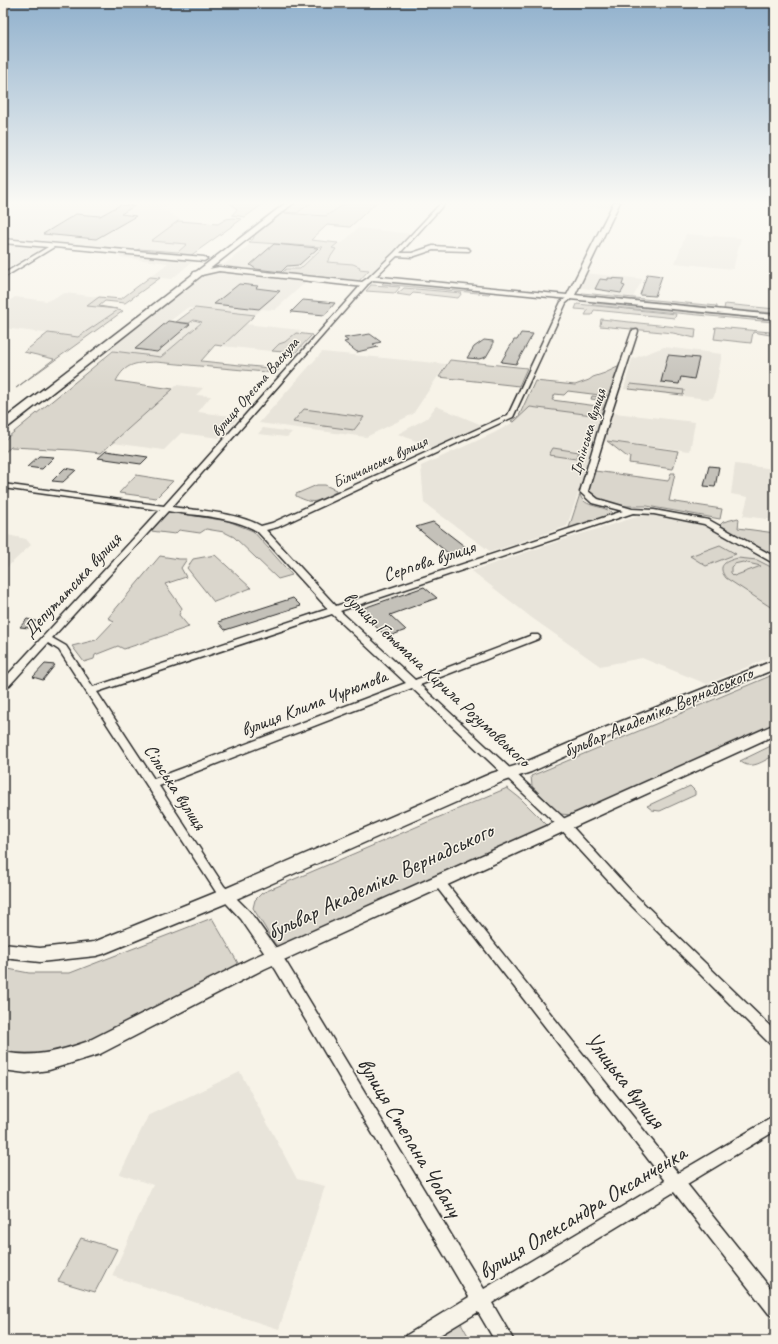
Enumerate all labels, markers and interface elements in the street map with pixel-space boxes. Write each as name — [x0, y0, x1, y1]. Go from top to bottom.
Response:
street label: вулиця Ореста Васкула — [206, 332, 305, 441]
street label: Ірпінська вулиця — [565, 385, 611, 478]
street label: Біличанська вулиця — [330, 431, 432, 493]
street label: Депутатська вулиця — [17, 527, 127, 642]
street label: Серпова вулиця — [380, 534, 480, 587]
street label: вулиця Гетьмана Кирила Розумовського — [338, 586, 537, 774]
street label: бульвар Академіка Вернадського — [560, 660, 758, 763]
street label: вулиця Клима Чурюмова — [238, 663, 392, 742]
street label: Сільська вулиця — [138, 740, 212, 835]
street label: бульвар Академіка Вернадського — [262, 815, 500, 946]
street label: Улицька вулиця — [579, 1026, 673, 1135]
street label: вулиця Степана Чобану — [351, 1052, 470, 1224]
street label: вулиця Олександра Оксанченка — [473, 1137, 694, 1286]

